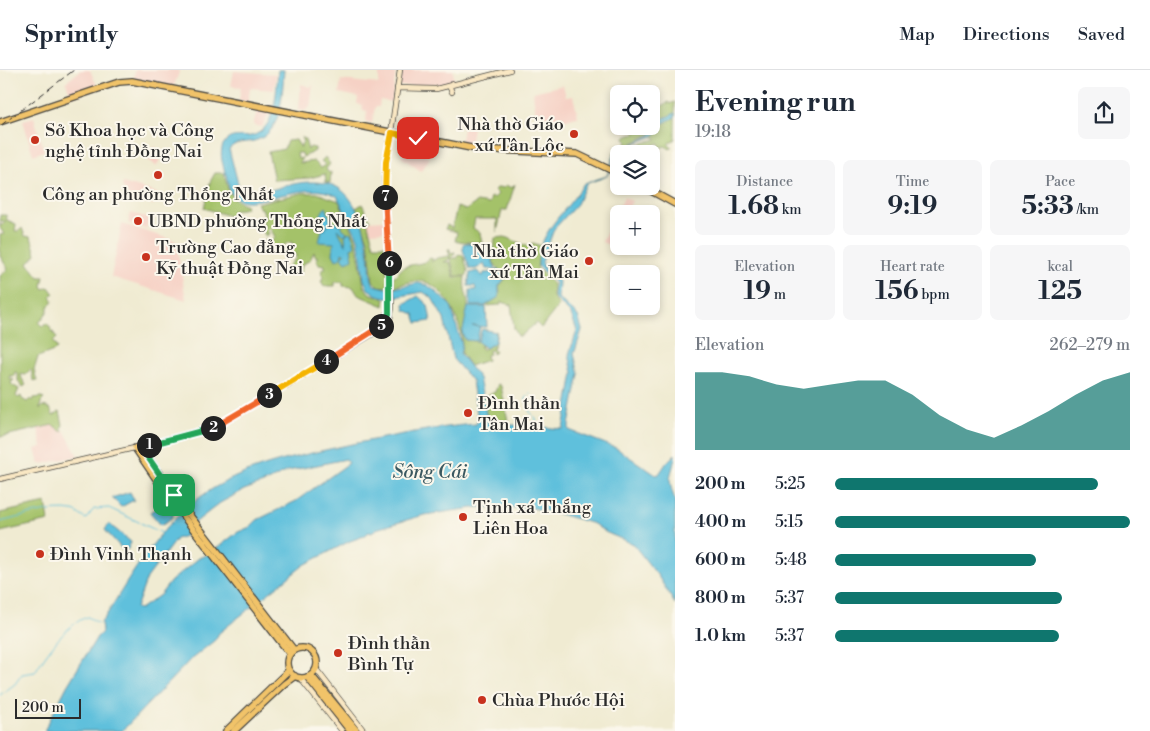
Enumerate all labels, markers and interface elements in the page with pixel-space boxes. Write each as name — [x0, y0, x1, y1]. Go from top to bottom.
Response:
text: Sprintly — [25, 20, 118, 50]
text: Map — [899, 23, 935, 46]
text: Directions — [963, 23, 1050, 46]
text: Saved — [1078, 23, 1125, 46]
map controls — [610, 85, 660, 315]
button: locate — [610, 85, 660, 135]
text: Evening run — [695, 85, 856, 120]
button: share — [1078, 87, 1130, 139]
place label: Nhà thờ Giáo xứ Tân Lộc — [457, 113, 564, 157]
pin — [397, 117, 439, 159]
place label: Sở Khoa học và Công nghệ tỉnh Đồng Nai — [45, 119, 214, 163]
text: 19:18 — [695, 122, 731, 142]
icon: check — [404, 124, 432, 152]
marker: Nhà thờ Giáo xứ Tân Lộc — [568, 128, 580, 140]
marker: Sở Khoa học và Công nghệ tỉnh Đồng Nai — [29, 134, 41, 146]
button: layers — [610, 145, 660, 195]
marker: Công an phường Thống Nhất — [152, 169, 164, 181]
text: Distance — [737, 173, 793, 191]
text: Time — [896, 173, 929, 191]
text: Pace — [1045, 173, 1075, 191]
place label: Công an phường Thống Nhất — [42, 183, 274, 206]
pin: 7 — [372, 184, 398, 210]
text: 7 — [381, 188, 390, 206]
text: 1.68 — [728, 191, 779, 222]
text: 9:19 — [888, 191, 937, 222]
text: 5:33 — [1021, 191, 1074, 222]
text: km — [779, 201, 801, 219]
text: /km — [1074, 201, 1099, 219]
button: + — [610, 205, 660, 255]
place label: UBND phường Thống Nhất — [148, 210, 367, 233]
marker: UBND phường Thống Nhất — [132, 215, 144, 227]
place label: Trường Cao đẳng Kỹ thuật Đồng Nai — [156, 236, 304, 280]
place label: Nhà thờ Giáo xứ Tân Mai — [472, 240, 579, 284]
pin: 6 — [376, 250, 402, 276]
marker: Trường Cao đẳng Kỹ thuật Đồng Nai — [140, 251, 152, 263]
text: 6 — [385, 254, 394, 272]
marker: Nhà thờ Giáo xứ Tân Mai — [583, 255, 595, 267]
text: Elevation — [735, 258, 795, 276]
text: Heart rate — [880, 258, 945, 276]
text: kcal — [1047, 258, 1073, 276]
button: − — [610, 265, 660, 315]
text: 19 — [744, 276, 771, 307]
text: 156 — [875, 276, 919, 307]
text: 125 — [1038, 276, 1082, 307]
text: m — [771, 286, 786, 304]
text: bpm — [919, 286, 950, 304]
pin: 5 — [368, 314, 394, 338]
text: 5 — [377, 317, 386, 335]
text: Elevation — [695, 335, 764, 355]
text: 262–279 m — [1050, 335, 1130, 355]
pin: 4 — [314, 348, 338, 374]
text: 4 — [322, 352, 331, 370]
pin: 3 — [256, 382, 282, 408]
text: 3 — [265, 386, 274, 404]
place label: Đình thần Tân Mai — [478, 392, 561, 436]
marker: Đình thần Tân Mai — [462, 407, 474, 419]
pin: 2 — [200, 416, 226, 440]
text: 2 — [209, 419, 218, 437]
pin: 1 — [136, 432, 162, 458]
text: 1 — [146, 436, 153, 454]
water label: Sông Cái — [393, 460, 468, 484]
pin — [153, 474, 195, 516]
text: 200 m — [695, 474, 745, 494]
text: 5:25 — [775, 474, 805, 494]
icon: arrive — [160, 481, 188, 509]
place label: Tịnh xá Thắng Liên Hoa — [473, 496, 592, 540]
marker: Tịnh xá Thắng Liên Hoa — [457, 511, 469, 523]
text: 400 m — [695, 512, 746, 532]
text: 5:15 — [775, 512, 803, 532]
place label: Đình Vinh Thạnh — [50, 543, 192, 566]
marker: Đình Vinh Thạnh — [34, 548, 46, 560]
text: 600 m — [695, 550, 745, 570]
text: 5:48 — [775, 550, 807, 570]
text: 800 m — [695, 588, 746, 608]
text: 5:37 — [775, 588, 804, 608]
text: 1.0 km — [695, 626, 746, 646]
text: 5:37 — [775, 626, 804, 646]
place label: Đình thần Bình Tự — [347, 632, 431, 676]
marker: Đình thần Bình Tự — [332, 647, 344, 659]
place label: Chùa Phước Hội — [492, 689, 625, 712]
marker: Chùa Phước Hội — [476, 694, 488, 706]
scale bar — [15, 696, 81, 719]
text: 200 m — [22, 699, 64, 717]

